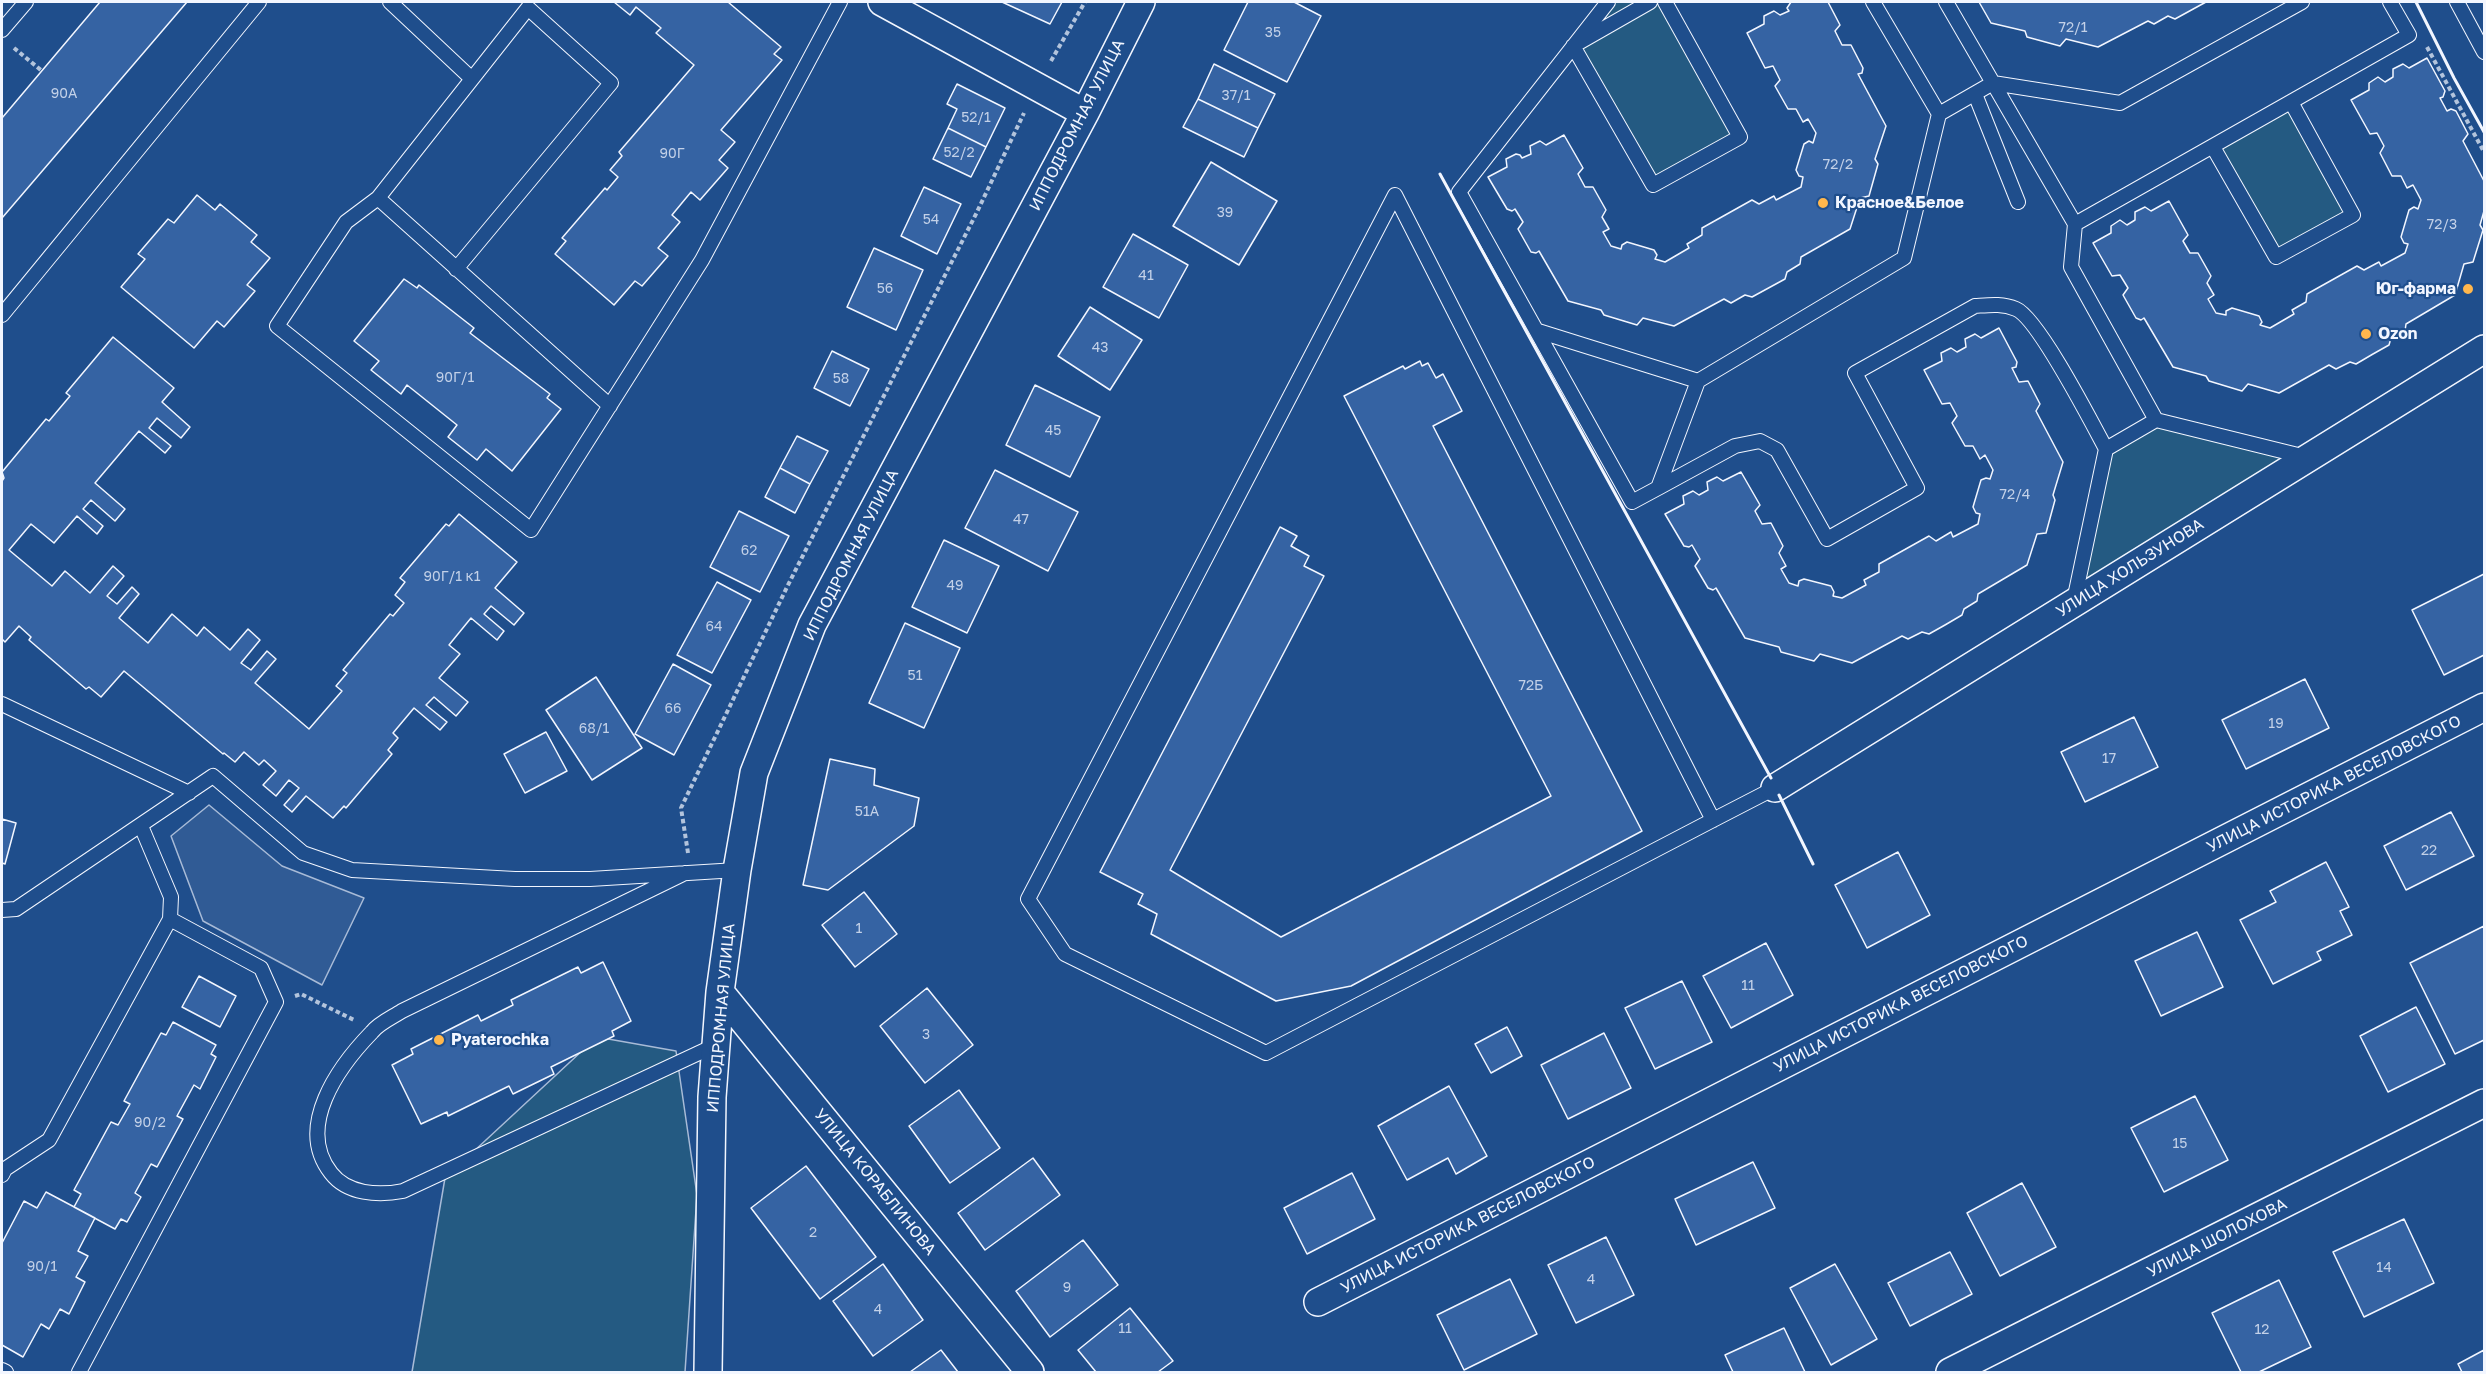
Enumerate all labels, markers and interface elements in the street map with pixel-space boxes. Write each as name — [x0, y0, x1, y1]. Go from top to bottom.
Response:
house number: 72/1 — [2058, 20, 2088, 36]
house number: 35 — [1265, 25, 1281, 41]
street label: ИППОДРОМНАЯ УЛИЦА — [1025, 36, 1129, 214]
house number: 90А — [51, 86, 77, 102]
house number: 37/1 — [1221, 88, 1251, 104]
house number: 52/1 — [961, 110, 991, 126]
house number: 52/2 — [943, 145, 975, 161]
house number: 90Г — [660, 146, 684, 162]
house number: 72/2 — [1823, 157, 1853, 173]
place label: Красное&Белое — [1835, 193, 1964, 213]
marker: Красное&Белое — [1816, 196, 1830, 210]
house number: 39 — [1217, 205, 1233, 221]
house number: 54 — [923, 212, 939, 228]
house number: 72/3 — [2427, 217, 2457, 233]
house number: 41 — [1138, 268, 1154, 284]
place label: Юг-фарма — [2376, 279, 2456, 299]
house number: 56 — [877, 281, 893, 297]
marker: Юг-фарма — [2461, 282, 2475, 296]
place label: Ozon — [2378, 324, 2418, 344]
marker: Ozon — [2359, 327, 2373, 341]
house number: 43 — [1092, 340, 1108, 356]
house number: 90Г/1 — [436, 370, 474, 386]
house number: 58 — [833, 371, 849, 387]
house number: 45 — [1045, 423, 1061, 439]
street label: ИППОДРОМНАЯ УЛИЦА — [799, 466, 903, 644]
house number: 72/4 — [2000, 487, 2030, 503]
house number: 47 — [1013, 512, 1029, 528]
street label: УЛИЦА ХОЛЬЗУНОВА — [2053, 515, 2207, 621]
house number: 62 — [741, 543, 757, 559]
house number: 90Г/1 к1 — [424, 569, 480, 585]
house number: 49 — [946, 578, 964, 594]
house number: 64 — [705, 619, 723, 635]
house number: 51 — [908, 668, 922, 684]
house number: 72Б — [1519, 678, 1543, 694]
house number: 66 — [665, 701, 681, 717]
street label: УЛИЦА ИСТОРИКА ВЕСЕЛОВСКОГО — [2204, 711, 2464, 857]
house number: 19 — [2268, 716, 2284, 732]
house number: 68/1 — [579, 721, 609, 737]
house number: 17 — [2102, 751, 2116, 767]
house number: 51А — [855, 804, 879, 820]
house number: 22 — [2421, 843, 2437, 859]
house number: 1 — [856, 921, 862, 937]
street label: ИППОДРОМНАЯ УЛИЦА — [703, 923, 739, 1113]
street label: УЛИЦА ИСТОРИКА ВЕСЕЛОВСКОГО — [1771, 931, 2031, 1077]
house number: 11 — [1741, 978, 1755, 994]
house number: 3 — [922, 1027, 930, 1043]
place label: Pyaterochka — [451, 1030, 549, 1050]
marker: Pyaterochka — [432, 1033, 446, 1047]
street label: УЛИЦА КОРАБЛИНОВА — [810, 1105, 940, 1259]
house number: 90/2 — [134, 1115, 166, 1131]
house number: 15 — [2173, 1136, 2187, 1152]
street label: УЛИЦА ИСТОРИКА ВЕСЕЛОВСКОГО — [1338, 1152, 1598, 1298]
street label: УЛИЦА ШОЛОХОВА — [2144, 1194, 2290, 1282]
house number: 2 — [809, 1225, 817, 1241]
house number: 90/1 — [27, 1259, 57, 1275]
house number: 14 — [2376, 1260, 2392, 1276]
house number: 4 — [1587, 1272, 1595, 1288]
house number: 9 — [1063, 1280, 1071, 1296]
house number: 4 — [874, 1302, 882, 1318]
house number: 11 — [1118, 1321, 1132, 1337]
house number: 12 — [2255, 1322, 2269, 1338]

